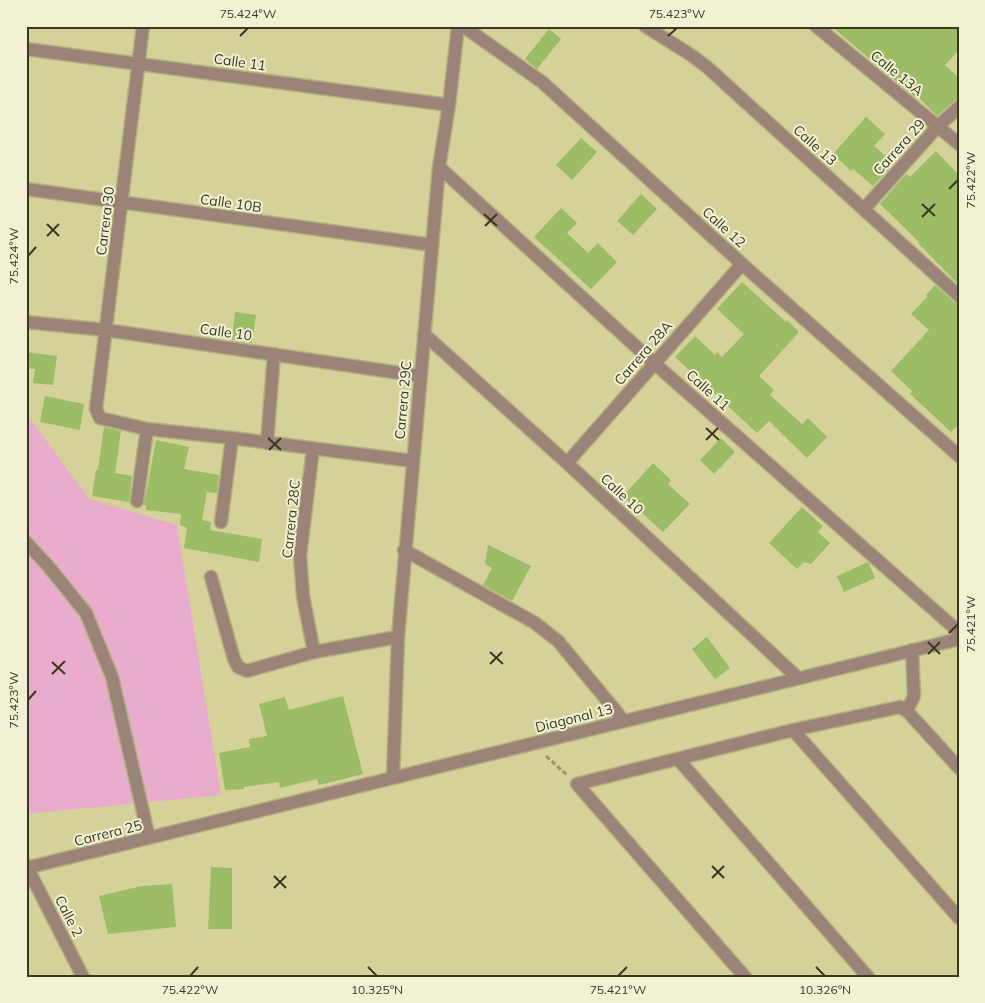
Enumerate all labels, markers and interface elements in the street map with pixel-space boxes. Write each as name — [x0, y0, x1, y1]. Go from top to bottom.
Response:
text: 75.424°W — [220, 6, 276, 21]
text: 75.423°W — [649, 6, 705, 21]
street label: Calle 13A — [867, 46, 928, 100]
street label: Calle 11 — [213, 49, 267, 75]
street label: Carrera 29 — [869, 115, 929, 179]
street label: Calle 13 — [789, 121, 841, 169]
text: 75.422°W — [963, 152, 978, 208]
street label: Carrera 30 — [92, 186, 118, 256]
street label: Calle 10B — [199, 190, 263, 216]
street label: Calle 12 — [698, 203, 750, 251]
text: 75.424°W — [6, 228, 21, 284]
street label: Carrera 28A — [610, 317, 676, 389]
street label: Calle 10 — [199, 319, 253, 345]
street label: Carrera 29C — [391, 360, 415, 440]
street label: Calle 11 — [682, 366, 734, 414]
street label: Calle 10 — [597, 470, 647, 518]
street label: Carrera 28C — [278, 479, 304, 559]
text: 75.421°W — [963, 596, 978, 652]
text: 75.423°W — [6, 672, 21, 728]
street label: Diagonal 13 — [533, 700, 615, 736]
street label: Carrera 25 — [72, 816, 144, 850]
street label: Calle 2 — [51, 892, 87, 940]
text: 75.422°W — [162, 982, 218, 997]
text: 10.325°N — [351, 982, 403, 997]
text: 75.421°W — [590, 982, 646, 997]
text: 10.326°N — [799, 982, 851, 997]

